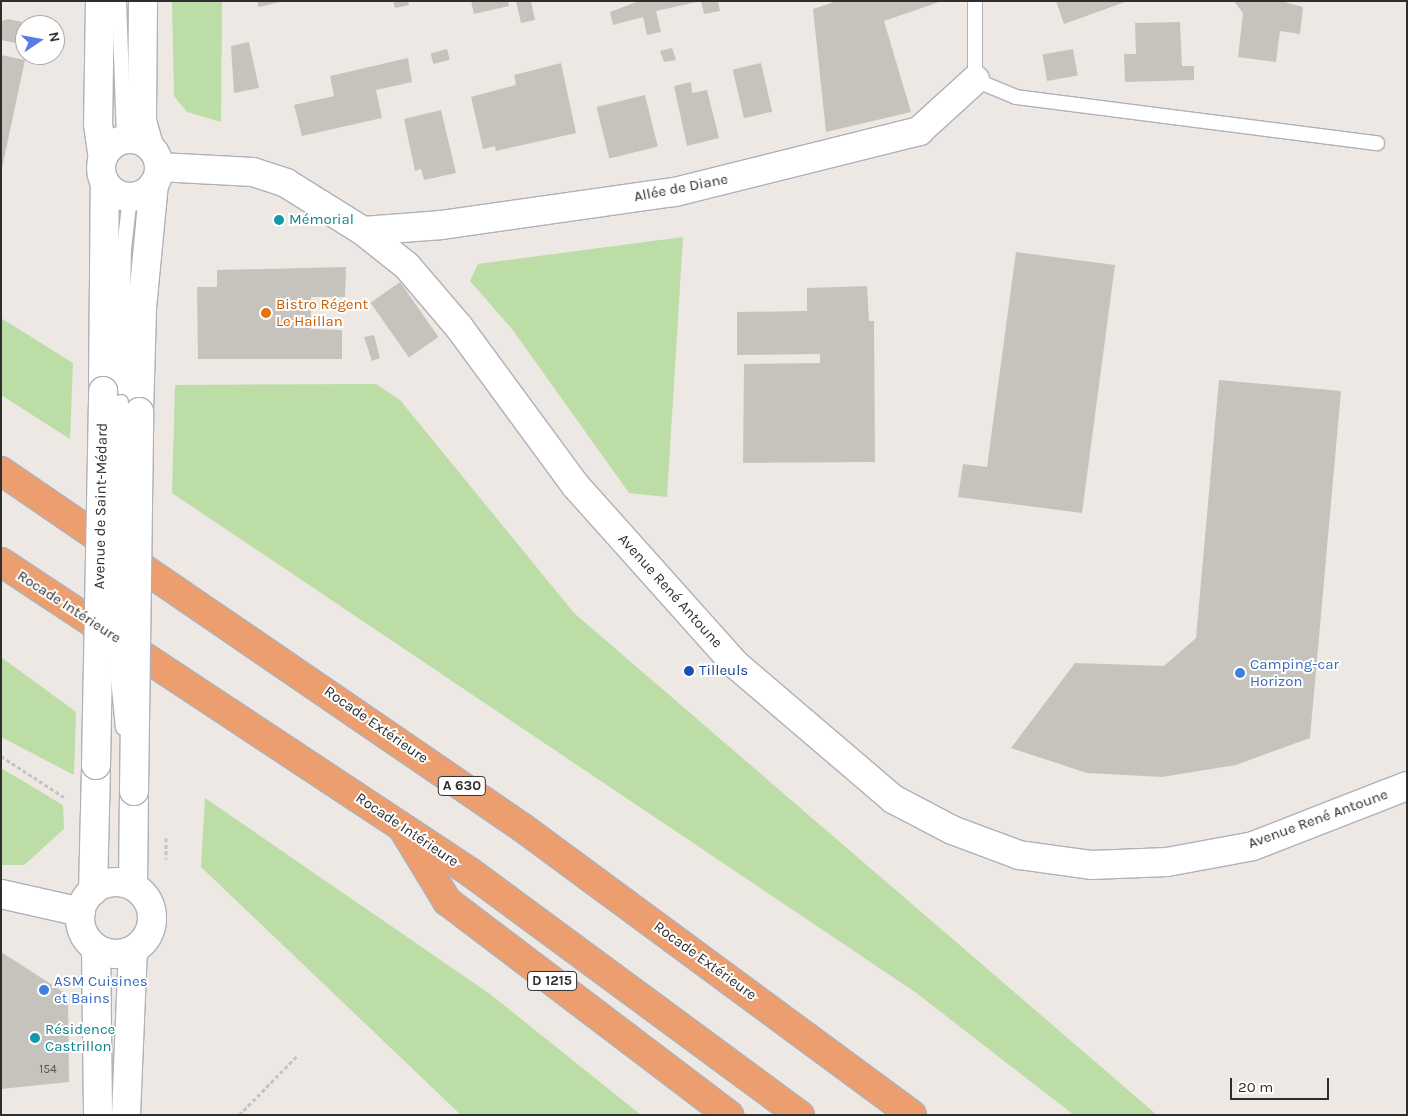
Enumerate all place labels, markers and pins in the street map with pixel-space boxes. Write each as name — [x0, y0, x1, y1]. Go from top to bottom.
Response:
place label: Mémorial — [289, 211, 354, 229]
marker: Mémorial — [273, 214, 285, 226]
place label: Bistro Régent Le Haillan — [276, 295, 368, 330]
marker: Bistro Régent Le Haillan — [260, 307, 272, 319]
place label: Camping-car Horizon — [1250, 655, 1339, 690]
place label: Tilleuls — [699, 662, 748, 680]
marker: Tilleuls — [683, 665, 695, 677]
marker: Camping-car Horizon — [1234, 667, 1246, 679]
place label: ASM Cuisines et Bains — [54, 972, 148, 1007]
marker: ASM Cuisines et Bains — [38, 984, 50, 996]
place label: Résidence Castrillon — [45, 1020, 115, 1055]
marker: Résidence Castrillon — [29, 1032, 41, 1044]

